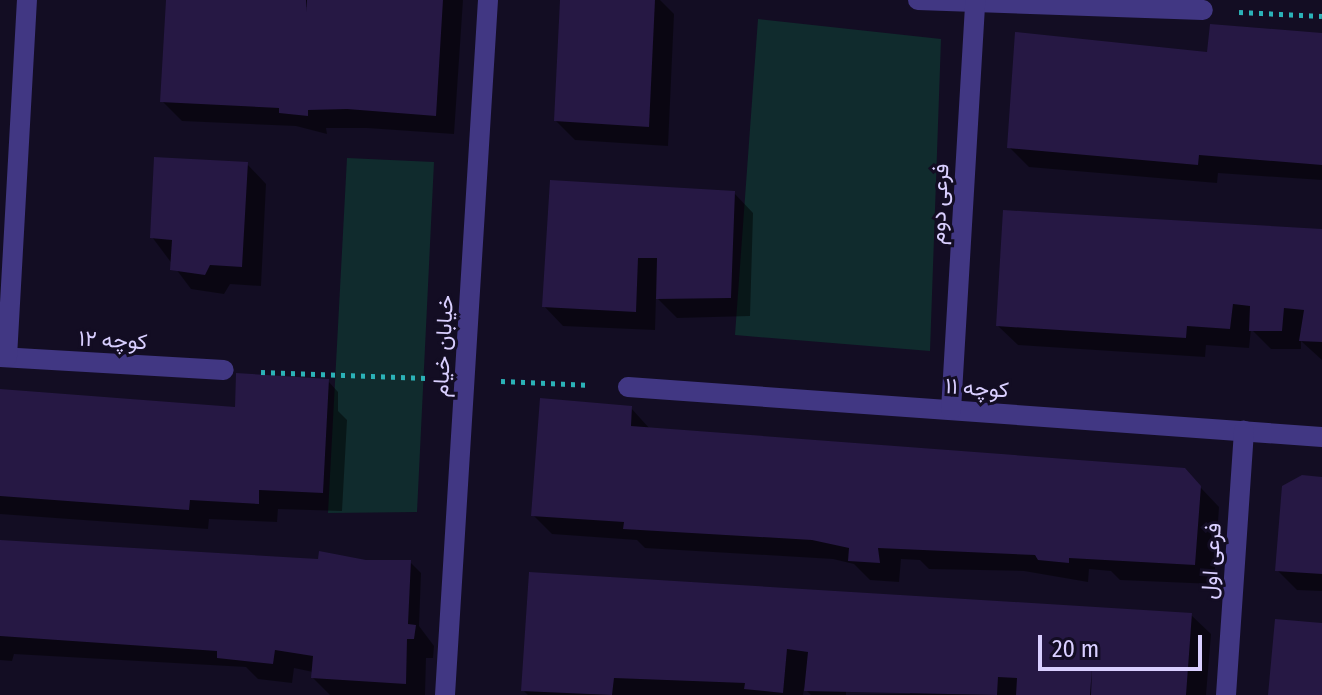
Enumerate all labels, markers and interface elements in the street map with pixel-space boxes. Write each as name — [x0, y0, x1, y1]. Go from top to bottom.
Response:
street label: فرعی دوم — [924, 163, 954, 245]
street label: خیابان خیام — [427, 294, 459, 398]
street label: کوچه ۱۲ — [78, 325, 148, 355]
street label: کوچه ۱۱ — [944, 373, 1010, 403]
street label: فرعی اول — [1195, 522, 1227, 600]
scale bar — [1042, 619, 1206, 669]
text: 20 m — [1052, 635, 1099, 663]

